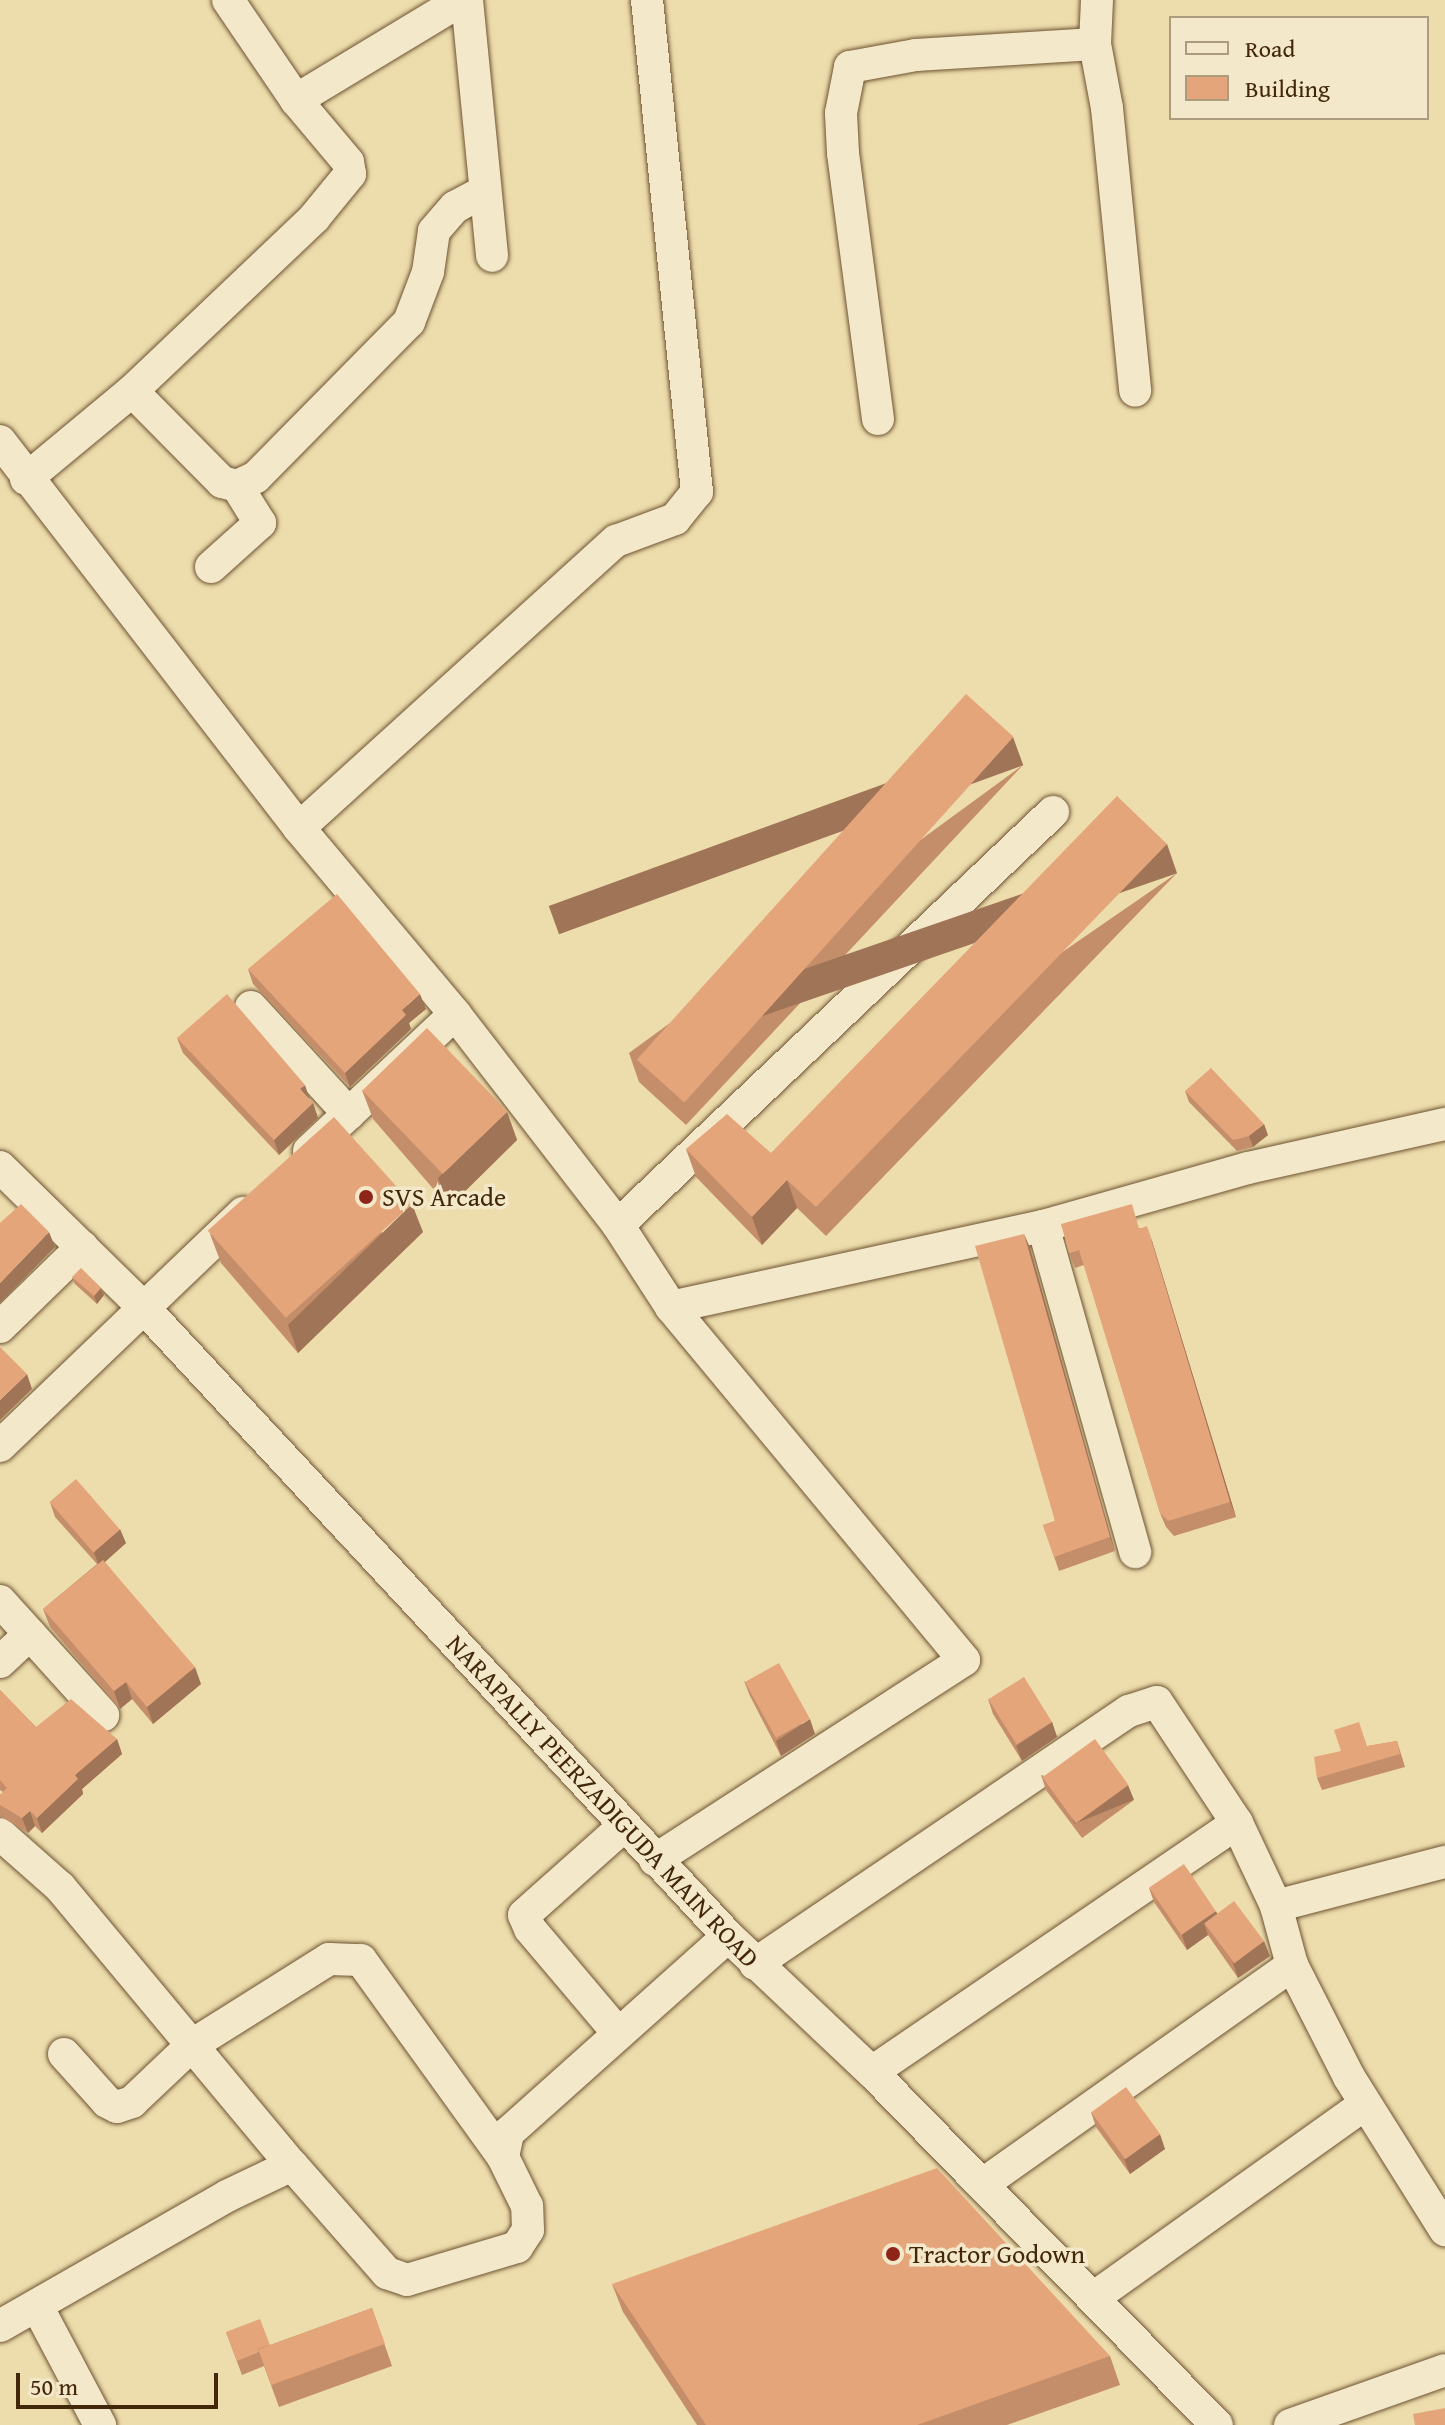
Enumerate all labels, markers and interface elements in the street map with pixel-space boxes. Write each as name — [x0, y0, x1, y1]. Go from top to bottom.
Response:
legend — [1169, 16, 1429, 120]
text: Road — [1245, 31, 1295, 66]
text: Building — [1245, 71, 1330, 106]
place label: SVS Arcade — [382, 1181, 506, 1213]
marker: SVS Arcade — [357, 1188, 375, 1206]
street label: NARAPALLY PEERZADIGUDA MAIN ROAD — [440, 1628, 766, 1974]
place label: Tractor Godown — [909, 2238, 1085, 2270]
marker: Tractor Godown — [884, 2245, 902, 2263]
scale bar — [20, 2357, 222, 2407]
text: 50 m — [30, 2369, 78, 2404]

